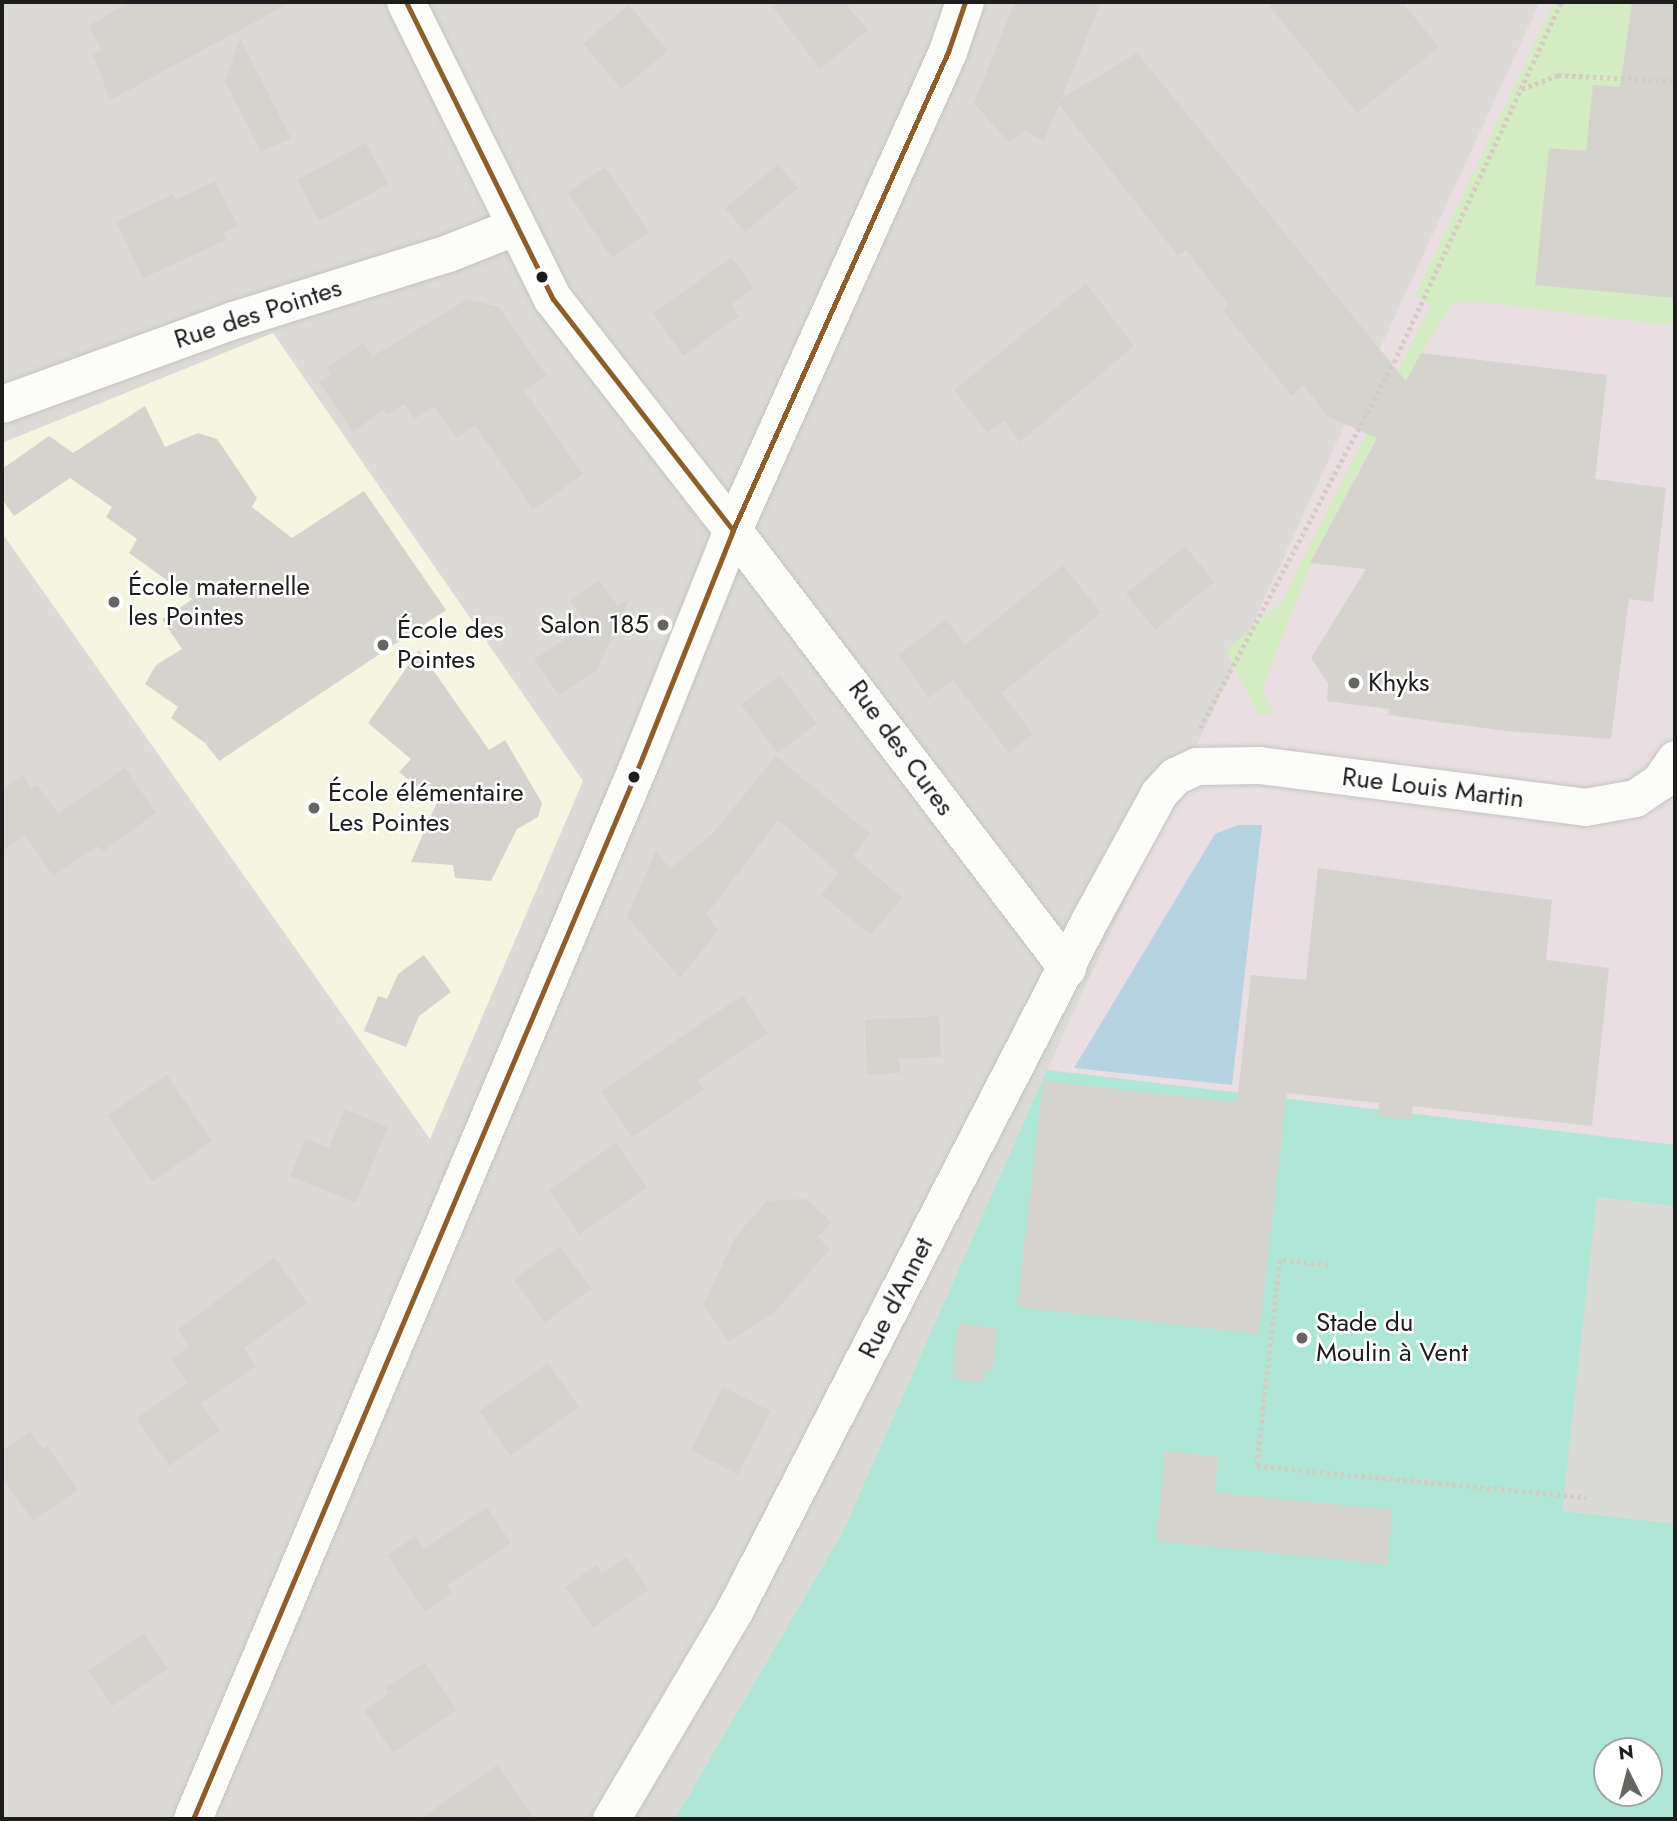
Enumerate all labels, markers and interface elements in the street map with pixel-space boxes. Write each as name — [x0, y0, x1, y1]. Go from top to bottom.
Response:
unlabelled marker — [535, 270, 549, 284]
street label: Rue des Pointes — [170, 272, 346, 356]
place label: École maternelle les Pointes — [128, 571, 310, 632]
marker: École maternelle les Pointes — [106, 594, 122, 610]
place label: Salon 185 — [540, 609, 649, 641]
place label: École des Pointes — [397, 614, 504, 676]
marker: Salon 185 — [655, 617, 671, 633]
marker: École des Pointes — [375, 637, 391, 653]
place label: Khyks — [1368, 667, 1430, 699]
street label: Rue des Cures — [841, 674, 961, 822]
marker: Khyks — [1346, 675, 1362, 691]
street label: Rue Louis Martin — [1340, 761, 1526, 815]
unlabelled marker — [627, 770, 641, 784]
place label: École élémentaire Les Pointes — [328, 777, 524, 838]
marker: École élémentaire Les Pointes — [306, 800, 322, 816]
street label: Rue d'Annet — [852, 1232, 940, 1364]
place label: Stade du Moulin à Vent — [1316, 1307, 1468, 1368]
marker: Stade du Moulin à Vent — [1294, 1330, 1310, 1346]
north arrow — [1593, 1737, 1663, 1807]
text: N — [1617, 1738, 1635, 1767]

